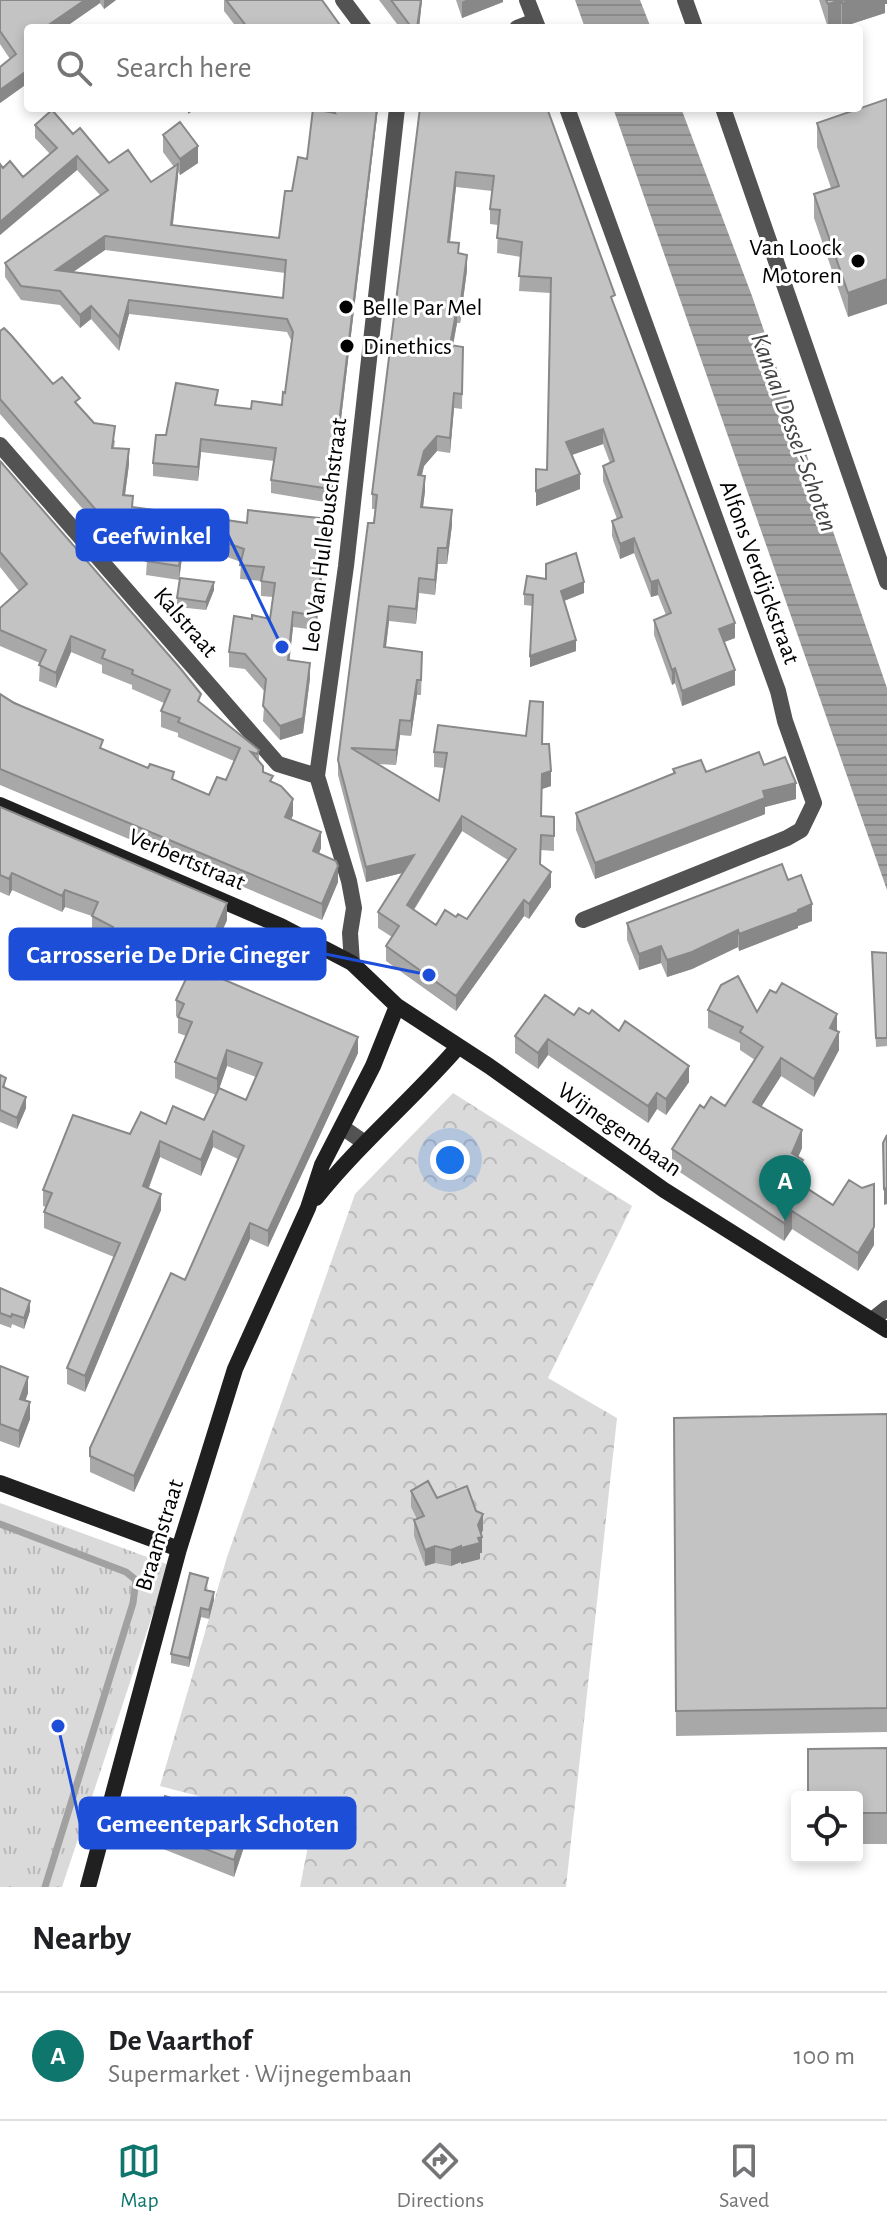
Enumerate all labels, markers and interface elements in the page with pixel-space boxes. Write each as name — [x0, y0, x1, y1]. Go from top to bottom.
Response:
search box — [24, 24, 863, 112]
icon: search — [52, 46, 96, 90]
text: Search here — [116, 53, 252, 83]
place label: Van Loock Motoren — [749, 236, 842, 288]
marker: Van Loock Motoren — [849, 252, 867, 270]
place label: Belle Par Mel — [362, 296, 482, 320]
marker: Belle Par Mel — [337, 298, 355, 316]
water label: Kanaal Dessel-Schoten — [746, 330, 842, 535]
place label: Dinethics — [363, 335, 452, 359]
marker: Dinethics — [338, 337, 356, 355]
street label: Leo Van Hullebuschstraat — [299, 416, 351, 654]
street label: Alfons Verdijckstraat — [715, 477, 804, 668]
callout: Geefwinkel — [77, 510, 228, 560]
text: Geefwinkel — [93, 523, 211, 549]
street label: Kalstraat — [149, 583, 222, 662]
street label: Verbertstraat — [125, 825, 249, 895]
callout: Carrosserie De Drie Cineger — [10, 929, 325, 979]
text: Carrosserie De Drie Cineger — [26, 942, 310, 968]
street label: Wijnegembaan — [553, 1078, 686, 1181]
your location — [430, 1140, 470, 1180]
pin: A — [759, 1155, 811, 1221]
street label: Braamstraat — [132, 1476, 188, 1594]
map controls — [791, 1791, 863, 1863]
button: locate — [791, 1791, 863, 1863]
callout: Gemeentepark Schoten — [80, 1798, 355, 1848]
text: Gemeentepark Schoten — [97, 1811, 339, 1837]
text: Nearby — [32, 1922, 131, 1956]
text: De Vaarthof — [108, 2026, 252, 2056]
text: A — [50, 2043, 66, 2069]
text: 100 m — [794, 2043, 855, 2069]
text: Supermarket · Wijnegembaan — [108, 2061, 412, 2087]
tab: Map — [117, 2139, 161, 2213]
tab: Directions — [396, 2139, 484, 2213]
tab: Saved — [719, 2139, 769, 2213]

